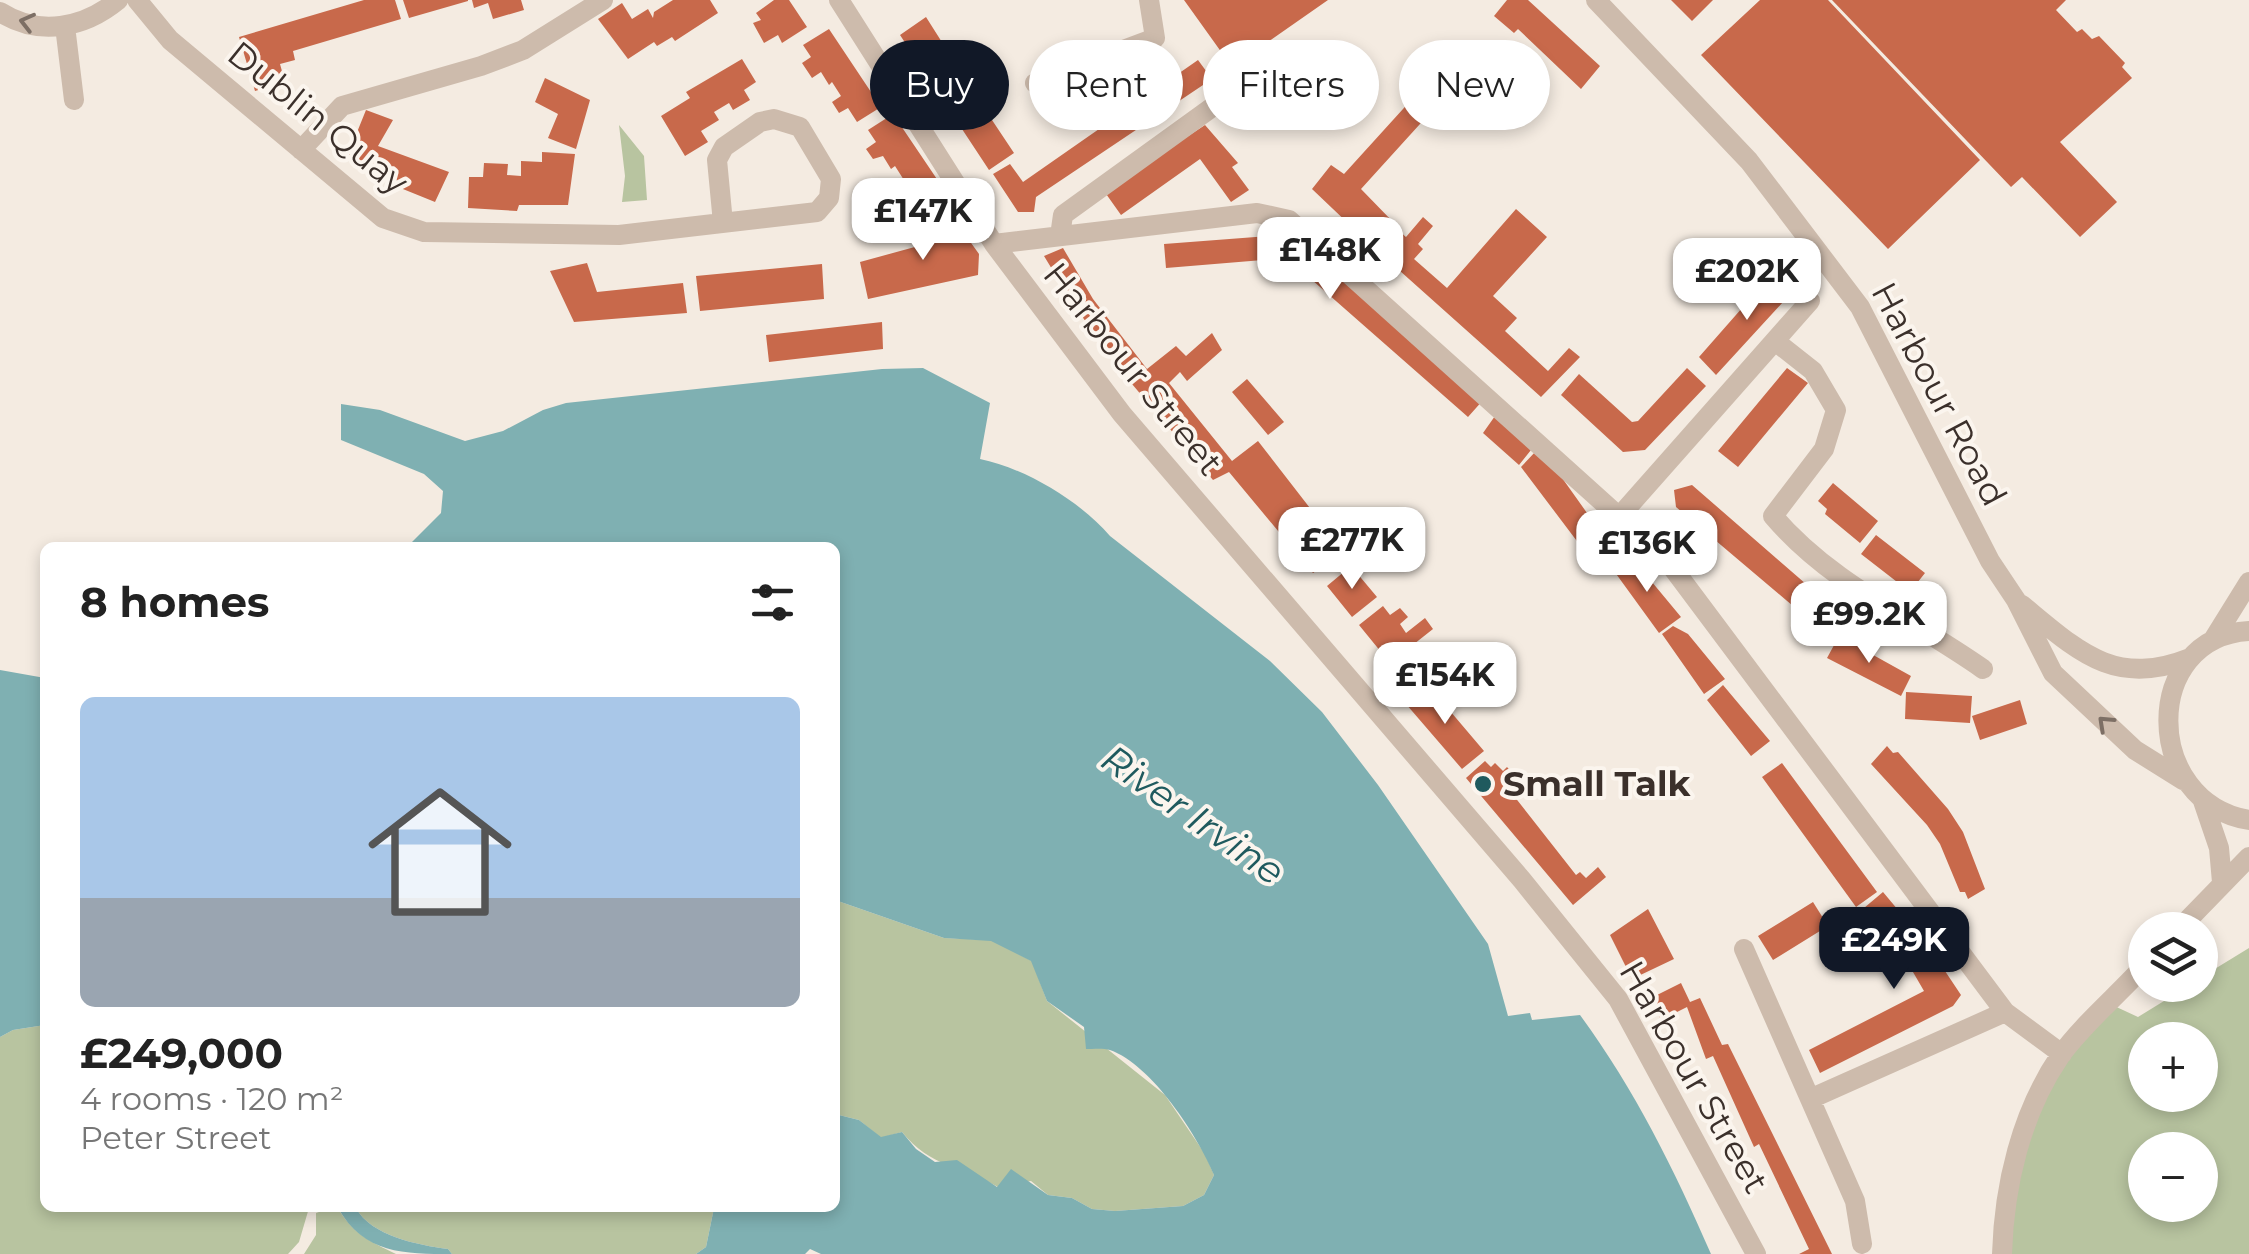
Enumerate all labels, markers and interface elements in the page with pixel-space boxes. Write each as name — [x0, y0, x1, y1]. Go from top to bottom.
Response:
one-way arrow — [19, 13, 36, 34]
street label: Dublin Quay — [219, 32, 417, 203]
chip: Buy — [870, 40, 1009, 130]
chip: Rent — [1029, 40, 1183, 130]
chip: Filters — [1203, 40, 1379, 130]
chip: New — [1399, 40, 1550, 130]
pin: £147K — [853, 178, 993, 263]
text: £147K — [874, 191, 972, 230]
pin: £148K — [1260, 217, 1400, 302]
text: £148K — [1279, 230, 1381, 269]
pin: £202K — [1677, 238, 1817, 323]
text: £202K — [1695, 251, 1799, 290]
street label: Harbour Street — [1035, 254, 1232, 484]
street label: Harbour Road — [1863, 275, 2016, 513]
pin: £277K — [1282, 507, 1422, 592]
pin: £136K — [1577, 510, 1717, 595]
text: £277K — [1300, 520, 1404, 559]
text: £136K — [1598, 523, 1696, 562]
icon: filters — [745, 575, 800, 630]
text: 8 homes — [80, 576, 269, 628]
pin: £99.2K — [1788, 581, 1950, 666]
text: £99.2K — [1813, 594, 1925, 633]
pin: £154K — [1375, 642, 1515, 727]
text: £154K — [1395, 655, 1495, 694]
one-way arrow — [2099, 717, 2117, 735]
water label: River Irvine — [1093, 734, 1294, 895]
icon: home — [350, 762, 530, 942]
place label: Small Talk — [1503, 762, 1691, 805]
marker: Small Talk — [1472, 773, 1494, 795]
pin: £249K — [1824, 907, 1964, 992]
map controls — [2128, 912, 2218, 1222]
button: layers — [2128, 912, 2218, 1002]
text: £249K — [1841, 920, 1947, 959]
street label: Harbour Street — [1611, 953, 1778, 1201]
button: + — [2128, 1022, 2218, 1112]
text: £249,000 — [80, 1027, 283, 1079]
text: 4 rooms · 120 m² — [80, 1079, 343, 1118]
text: Peter Street — [80, 1118, 272, 1157]
button: − — [2128, 1132, 2218, 1222]

